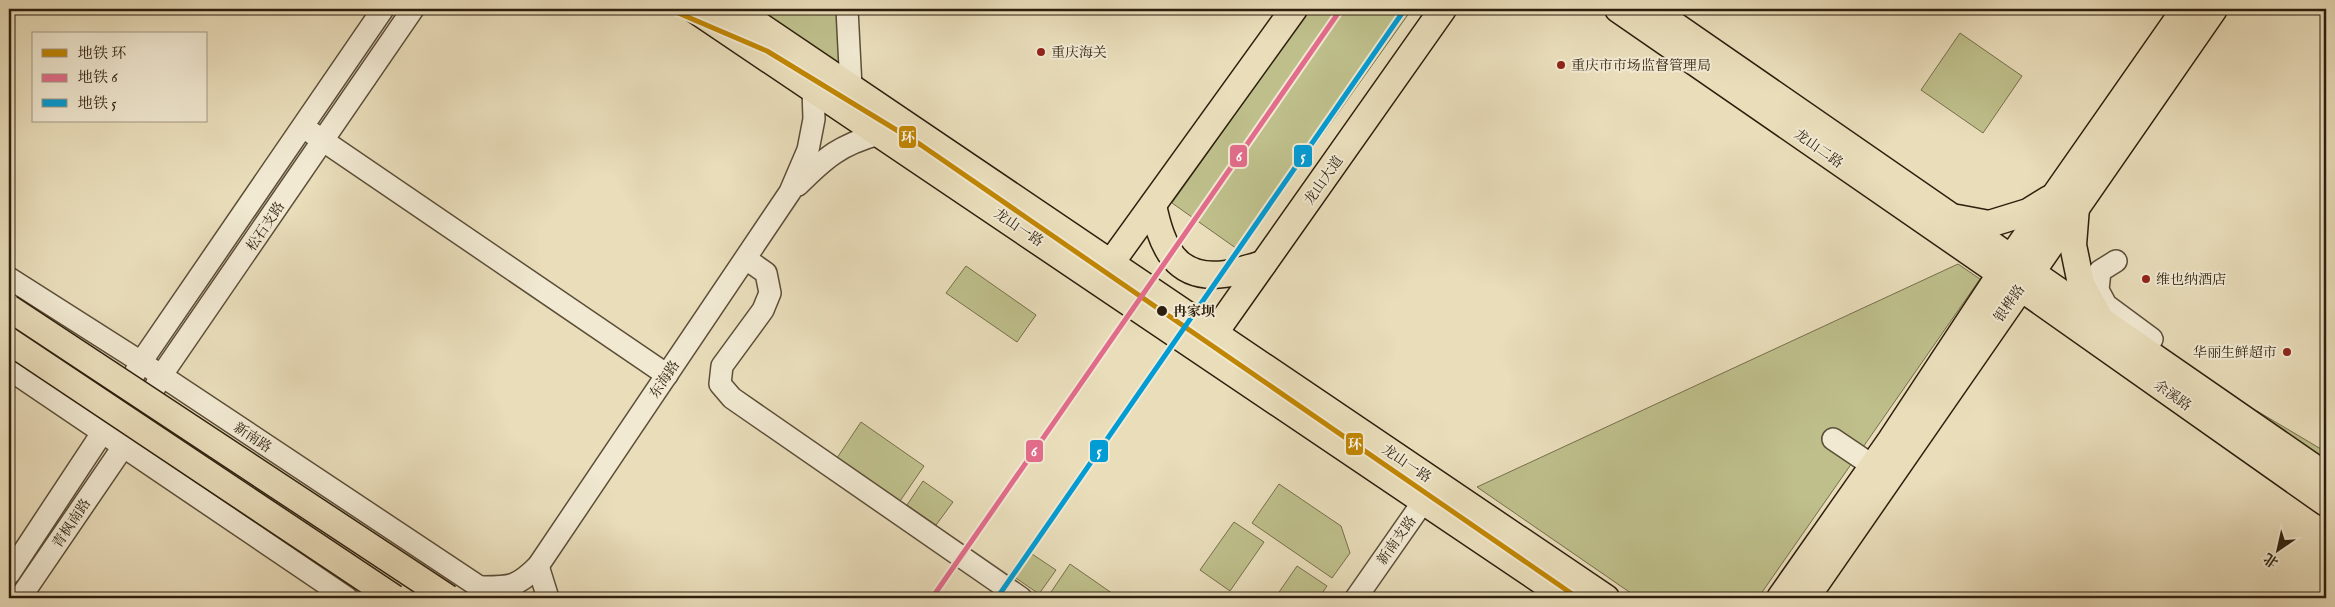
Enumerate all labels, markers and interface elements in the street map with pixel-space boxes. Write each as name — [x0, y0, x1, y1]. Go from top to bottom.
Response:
legend — [32, 32, 208, 122]
text: 地铁 环 — [78, 44, 126, 63]
place label: 重庆海关 — [1051, 44, 1107, 62]
marker: 重庆海关 — [1035, 46, 1047, 58]
place label: 重庆市市场监督管理局 — [1571, 57, 1711, 75]
marker: 重庆市市场监督管理局 — [1555, 59, 1567, 71]
text: 地铁 6 — [78, 68, 118, 87]
text: 地铁 5 — [78, 94, 117, 113]
line badge: 环 — [898, 125, 917, 149]
street label: 龙山二路 — [1790, 125, 1847, 172]
text: 环 — [901, 129, 915, 147]
line badge: 6 — [1229, 144, 1248, 168]
line badge: 5 — [1293, 144, 1313, 168]
text: 6 — [1236, 148, 1243, 166]
text: 5 — [1300, 148, 1306, 166]
street label: 龙山大道 — [1300, 152, 1347, 209]
street label: 松石支路 — [243, 198, 289, 255]
street label: 龙山一路 — [990, 205, 1047, 251]
place label: 维也纳酒店 — [2156, 271, 2226, 289]
marker: 维也纳酒店 — [2140, 273, 2152, 285]
street label: 银桦路 — [1990, 281, 2029, 326]
place label: 冉家坝 — [1173, 303, 1215, 321]
marker: 冉家坝 — [1155, 304, 1169, 318]
place label: 华丽生鲜超市 — [2193, 344, 2277, 362]
marker: 华丽生鲜超市 — [2281, 346, 2293, 358]
street label: 东海路 — [646, 357, 684, 402]
street label: 余溪路 — [2150, 376, 2195, 415]
street label: 新南路 — [230, 419, 275, 457]
line badge: 环 — [1345, 432, 1364, 456]
text: 环 — [1348, 436, 1362, 454]
line badge: 6 — [1025, 439, 1044, 463]
line badge: 5 — [1089, 439, 1109, 463]
street label: 龙山一路 — [1378, 441, 1435, 487]
text: 6 — [1031, 443, 1038, 461]
text: 5 — [1096, 443, 1102, 461]
street label: 青枫南路 — [49, 495, 95, 552]
street label: 新南支路 — [1373, 512, 1420, 569]
north arrow — [2252, 524, 2302, 574]
text: 北 — [2260, 549, 2282, 571]

